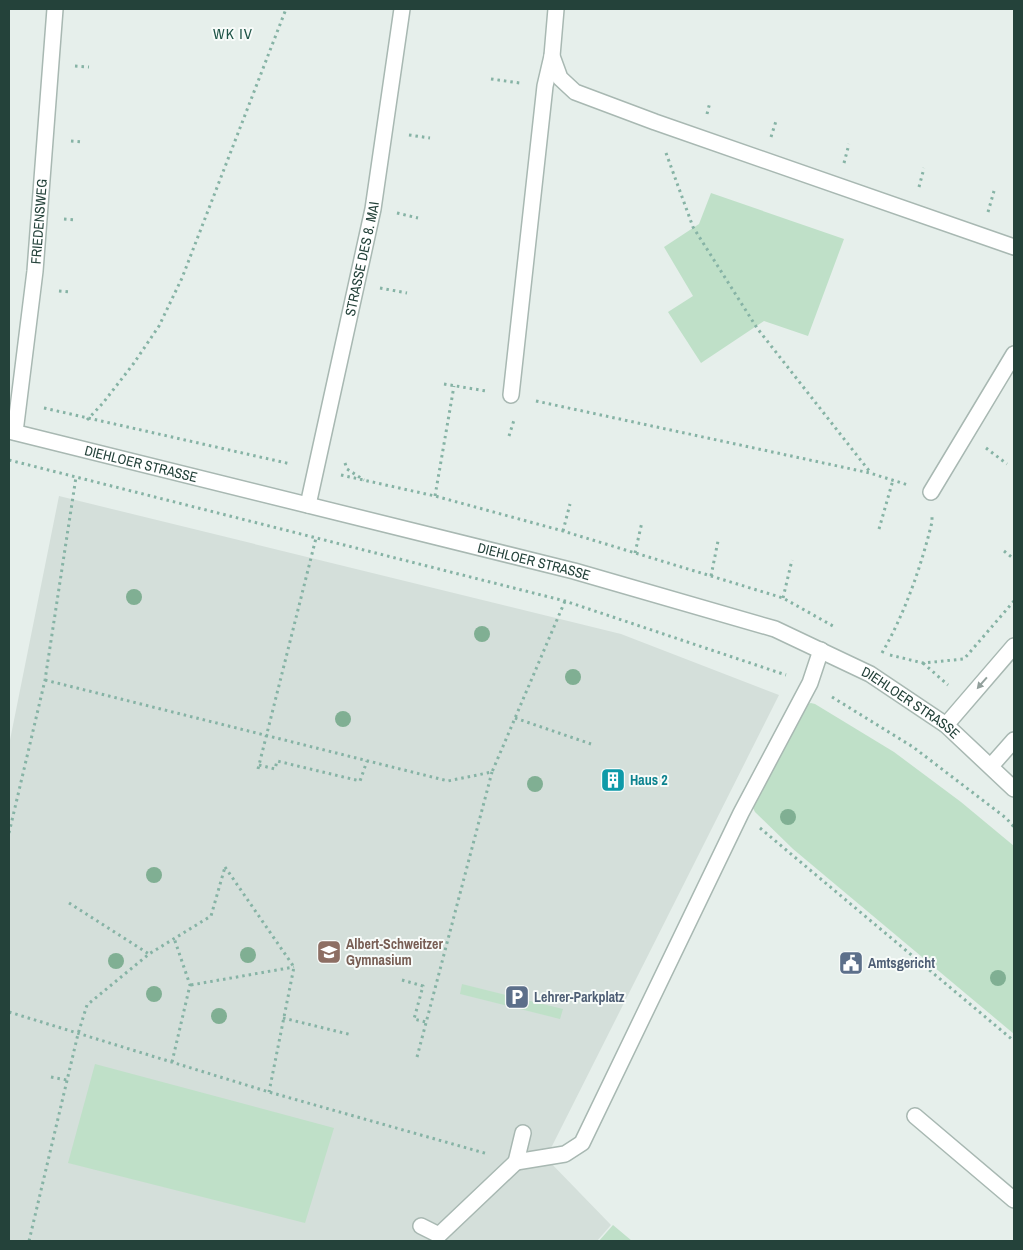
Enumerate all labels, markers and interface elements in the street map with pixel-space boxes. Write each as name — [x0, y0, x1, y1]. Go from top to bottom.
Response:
district label: WK IV — [213, 23, 253, 44]
street label: FRIEDENSWEG — [27, 178, 51, 265]
street label: STRASSE DES 8. MAI — [341, 200, 383, 318]
street label: DIEHLOER STRASSE — [83, 441, 199, 486]
street label: DIEHLOER STRASSE — [476, 538, 593, 584]
street label: DIEHLOER STRASSE — [859, 662, 964, 742]
one-way arrow — [977, 677, 988, 690]
building icon: Haus 2 — [600, 767, 626, 793]
place label: Haus 2 — [630, 771, 668, 789]
place label: Albert-Schweitzer Gymnasium — [346, 935, 443, 969]
school or university icon: Albert-Schweitzer Gymnasium — [316, 939, 342, 965]
public building icon: Amtsgericht — [838, 950, 864, 976]
place label: Amtsgericht — [868, 954, 935, 972]
parking icon: Lehrer-Parkplatz — [504, 984, 530, 1010]
place label: Lehrer-Parkplatz — [534, 988, 625, 1006]

